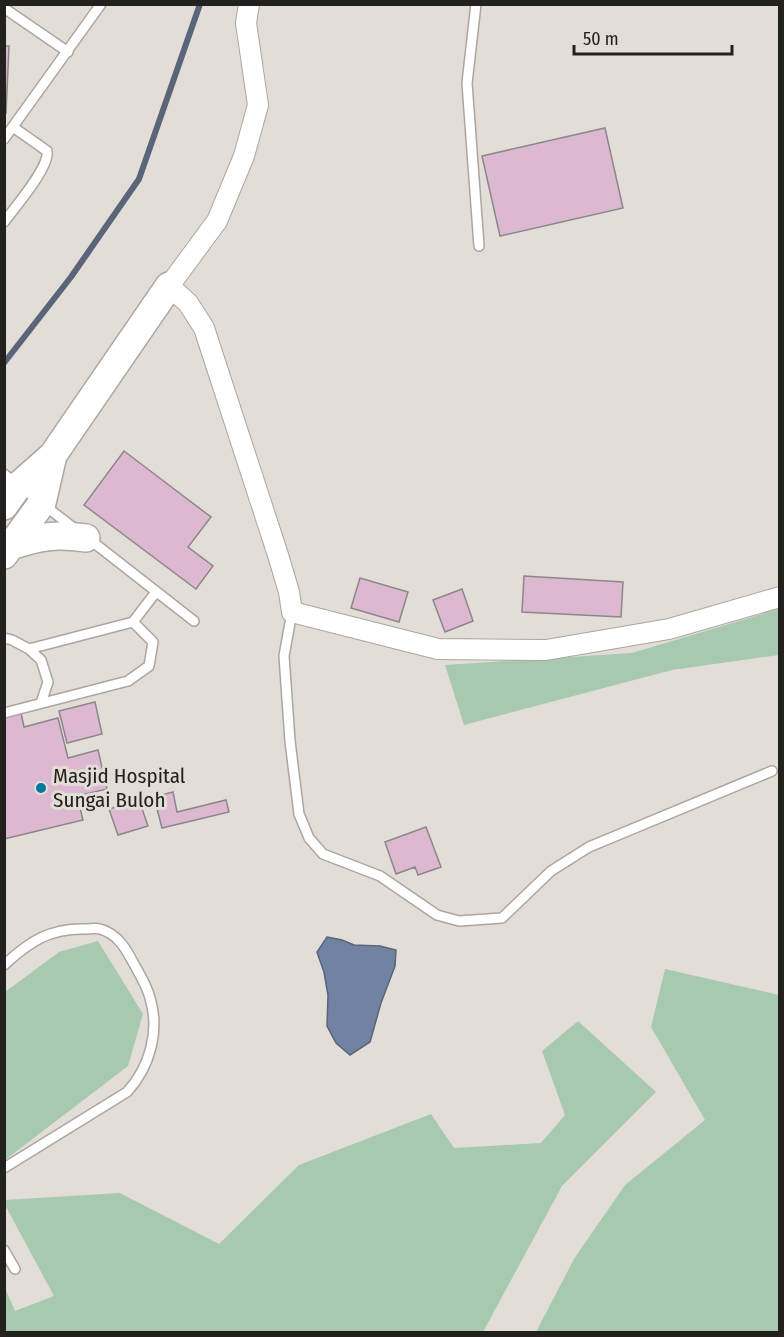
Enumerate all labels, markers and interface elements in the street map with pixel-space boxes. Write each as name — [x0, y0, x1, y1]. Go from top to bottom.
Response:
scale bar — [574, 18, 732, 56]
text: 50 m — [583, 28, 619, 50]
place label: Masjid Hospital Sungai Buloh — [53, 763, 186, 813]
marker: Masjid Hospital Sungai Buloh — [34, 781, 48, 795]

